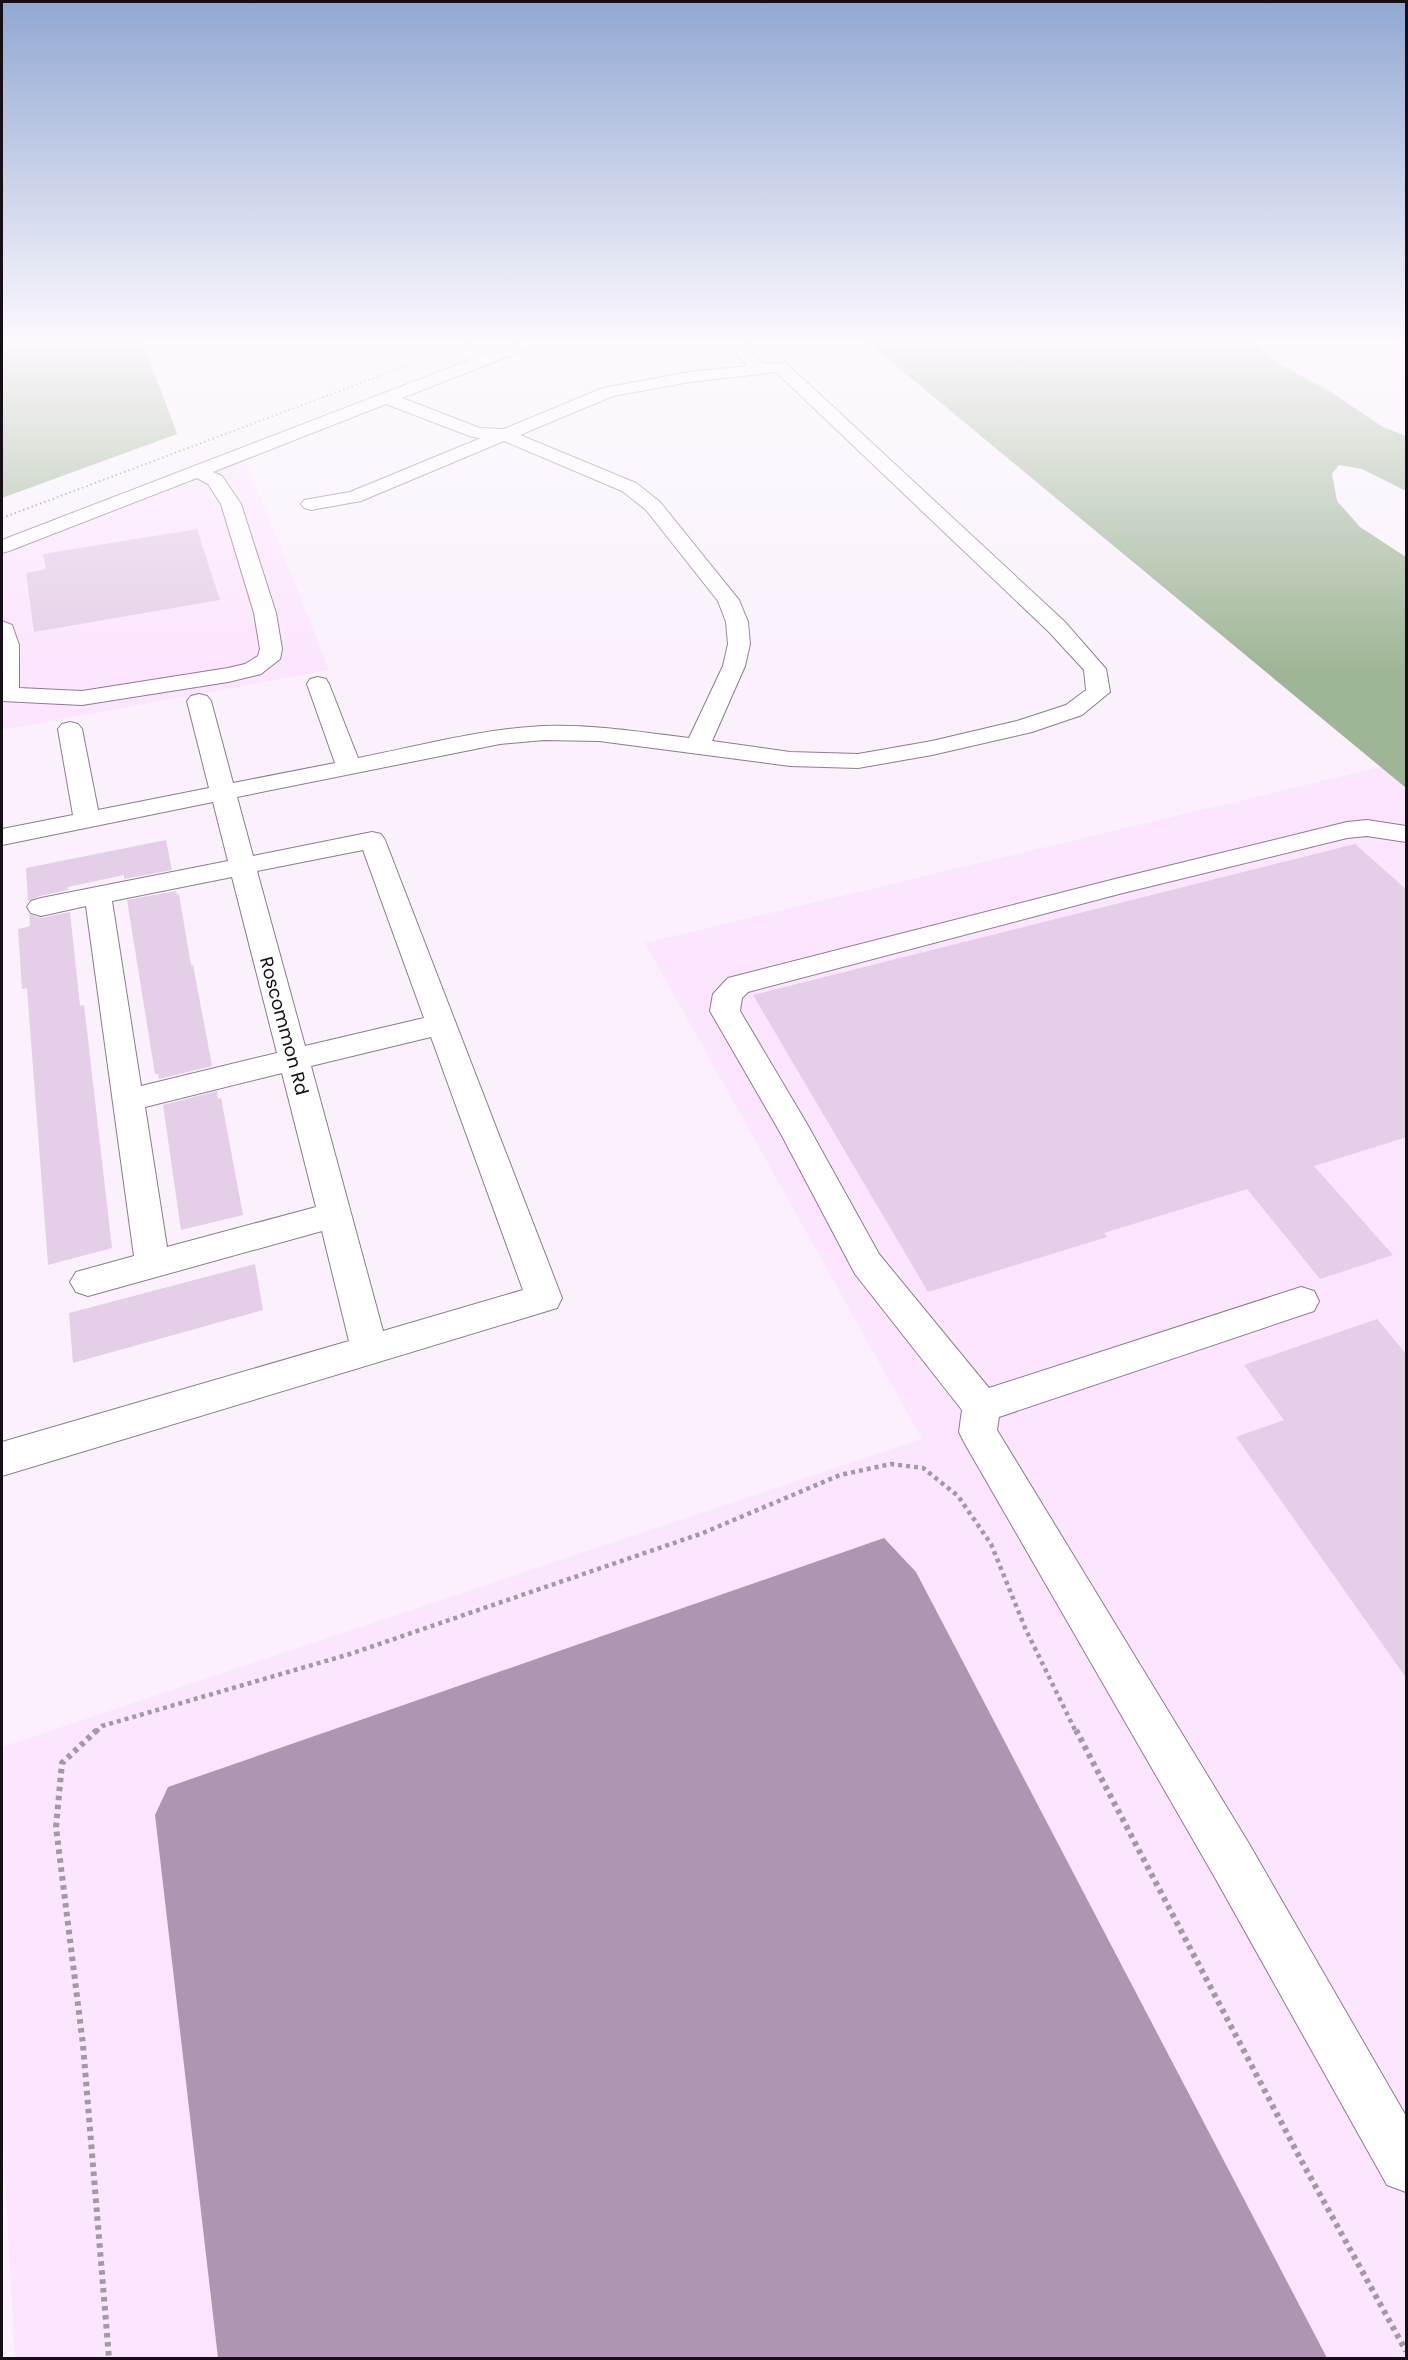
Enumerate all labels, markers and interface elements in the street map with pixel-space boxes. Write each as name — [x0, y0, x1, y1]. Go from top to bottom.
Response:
street label: Roscommon Rd — [254, 954, 315, 1098]

